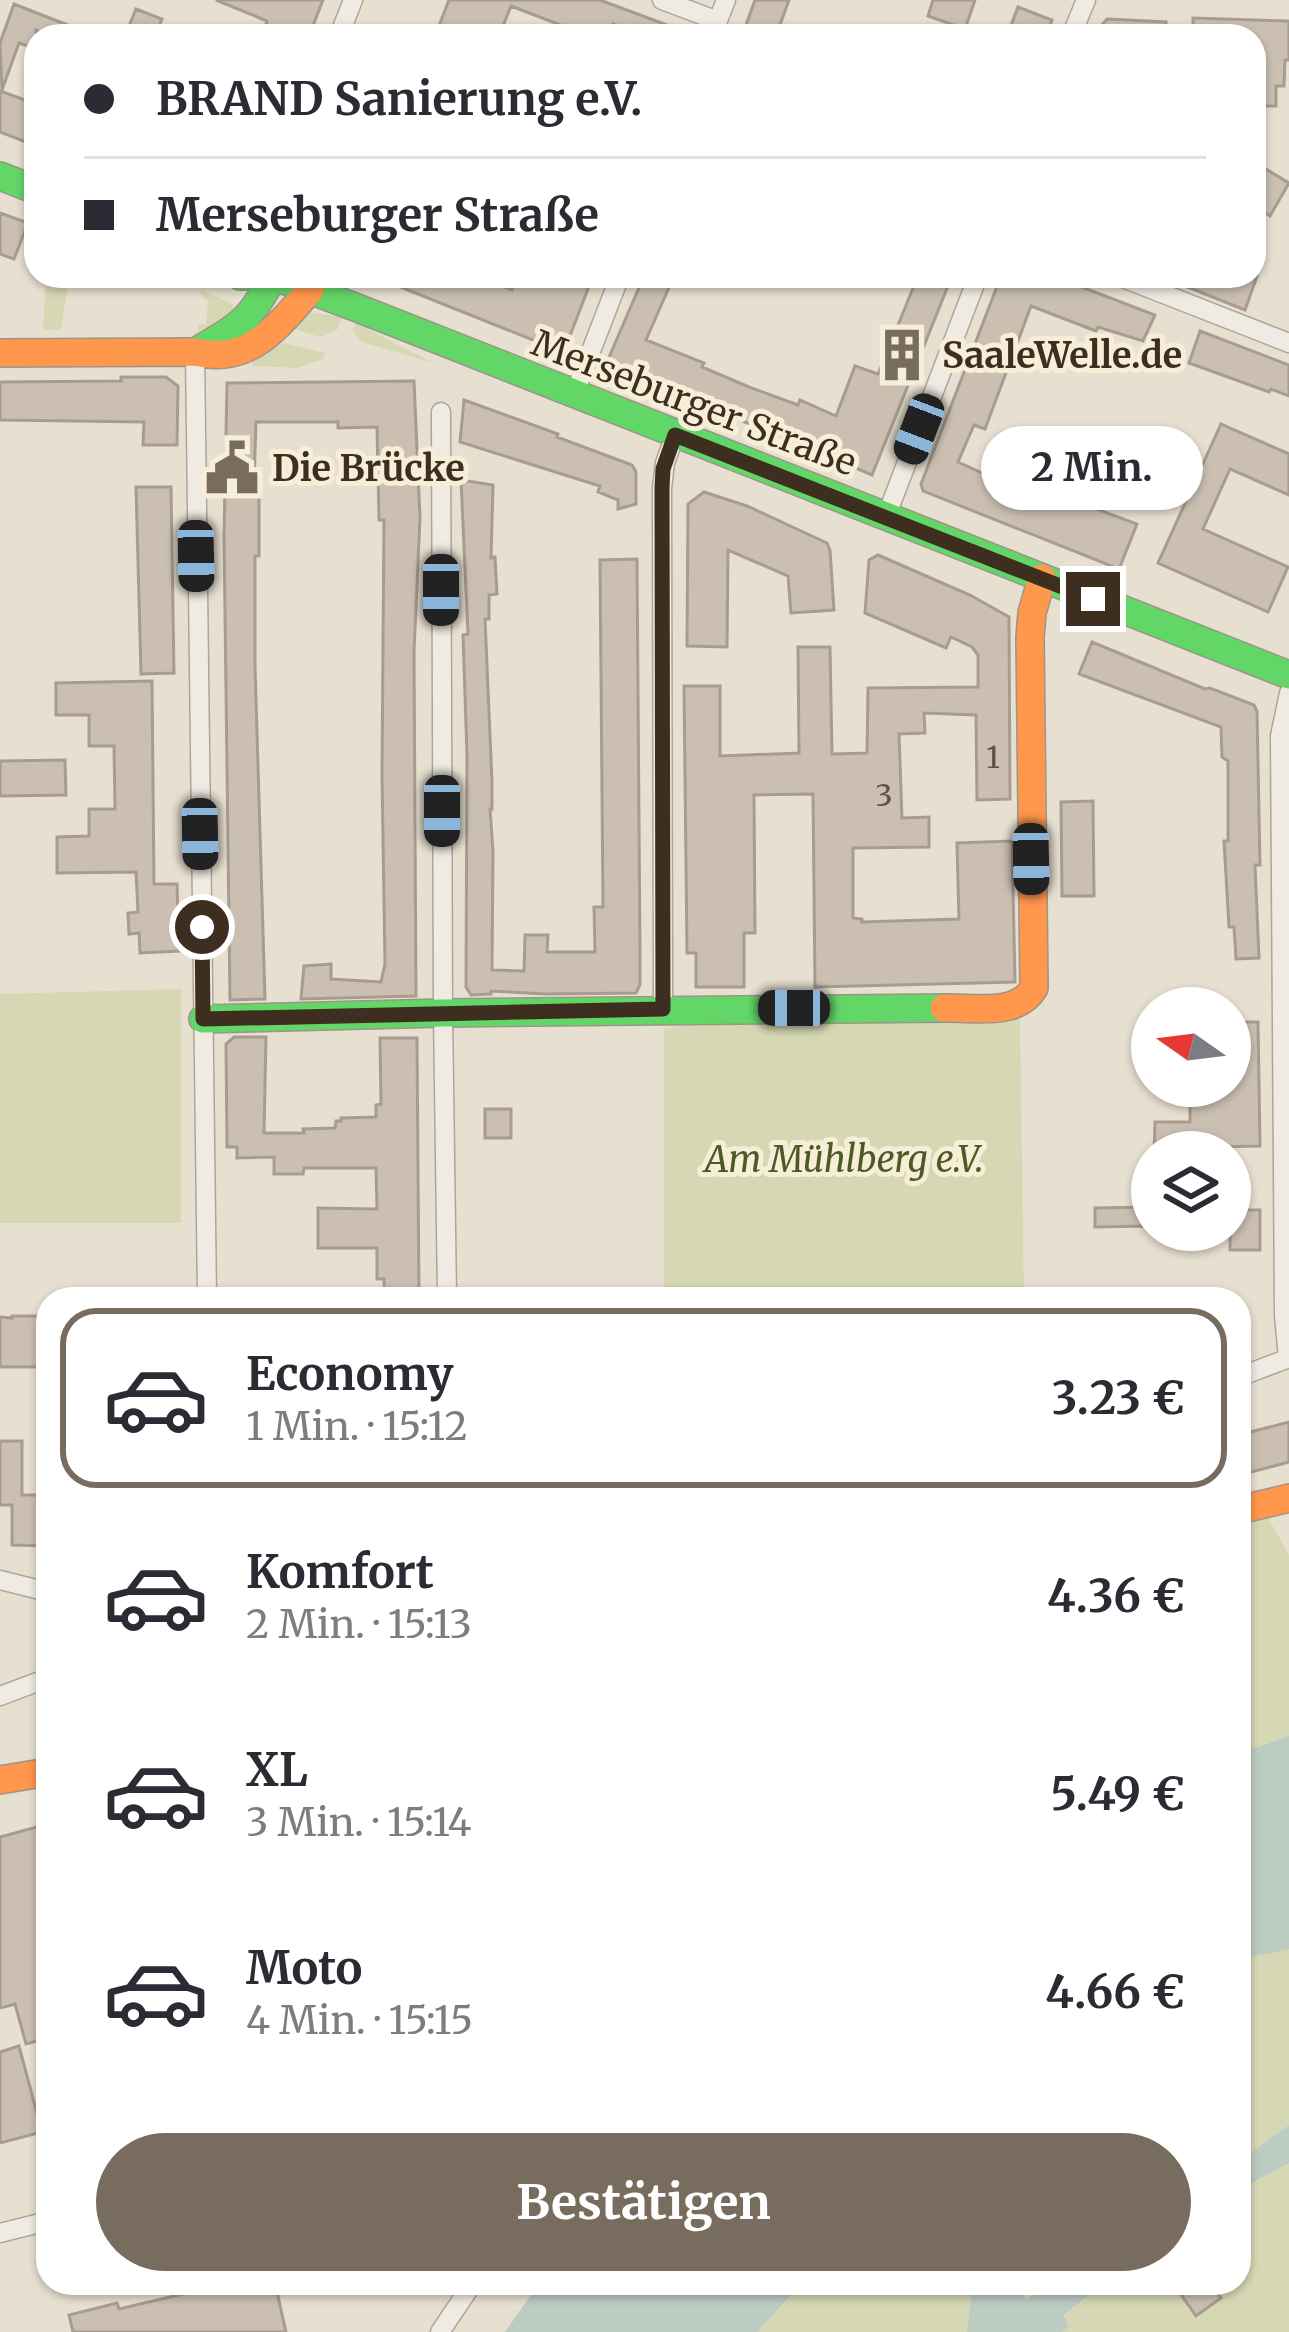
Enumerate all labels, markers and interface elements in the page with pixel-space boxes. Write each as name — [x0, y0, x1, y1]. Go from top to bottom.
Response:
text: BRAND Sanierung e.V. — [156, 71, 642, 127]
text: Merseburger Straße — [156, 187, 599, 243]
street label: Merseburger Straße — [525, 320, 863, 486]
building icon: SaaleWelle.de — [873, 326, 931, 384]
place label: SaaleWelle.de — [942, 333, 1182, 378]
car — [889, 389, 949, 469]
callout: 2 Min. — [982, 425, 1204, 509]
public building icon: Die Brücke — [203, 439, 261, 497]
text: 2 Min. — [1031, 443, 1153, 492]
place label: Die Brücke — [272, 446, 465, 491]
car — [177, 520, 215, 592]
car — [423, 554, 459, 626]
route end — [1066, 572, 1120, 626]
house number: 1 — [986, 738, 1000, 776]
car — [424, 775, 460, 847]
house number: 3 — [875, 776, 893, 814]
car — [181, 798, 219, 870]
car — [1012, 823, 1050, 895]
route start — [175, 900, 229, 954]
north arrow — [1131, 987, 1251, 1107]
map controls — [1131, 987, 1251, 1251]
car — [758, 990, 830, 1026]
button: layers — [1131, 1131, 1251, 1251]
park label: Am Mühlberg e.V. — [701, 1137, 984, 1182]
icon: car — [102, 1344, 210, 1452]
text: Economy — [246, 1346, 454, 1402]
text: 3.23 € — [1052, 1370, 1185, 1426]
text: 1 Min. · 15:12 — [246, 1402, 468, 1451]
icon: car — [102, 1542, 210, 1650]
text: Komfort — [246, 1544, 434, 1600]
text: 4.36 € — [1047, 1568, 1185, 1624]
text: 2 Min. · 15:13 — [246, 1600, 472, 1649]
icon: car — [102, 1740, 210, 1848]
text: XL — [246, 1742, 308, 1798]
text: 5.49 € — [1051, 1766, 1185, 1822]
text: 3 Min. · 15:14 — [246, 1798, 472, 1847]
icon: car — [102, 1938, 210, 2046]
text: Moto — [246, 1940, 362, 1996]
text: 4.66 € — [1045, 1964, 1185, 2020]
text: 4 Min. · 15:15 — [246, 1996, 473, 2045]
button: Bestätigen — [96, 2133, 1191, 2271]

